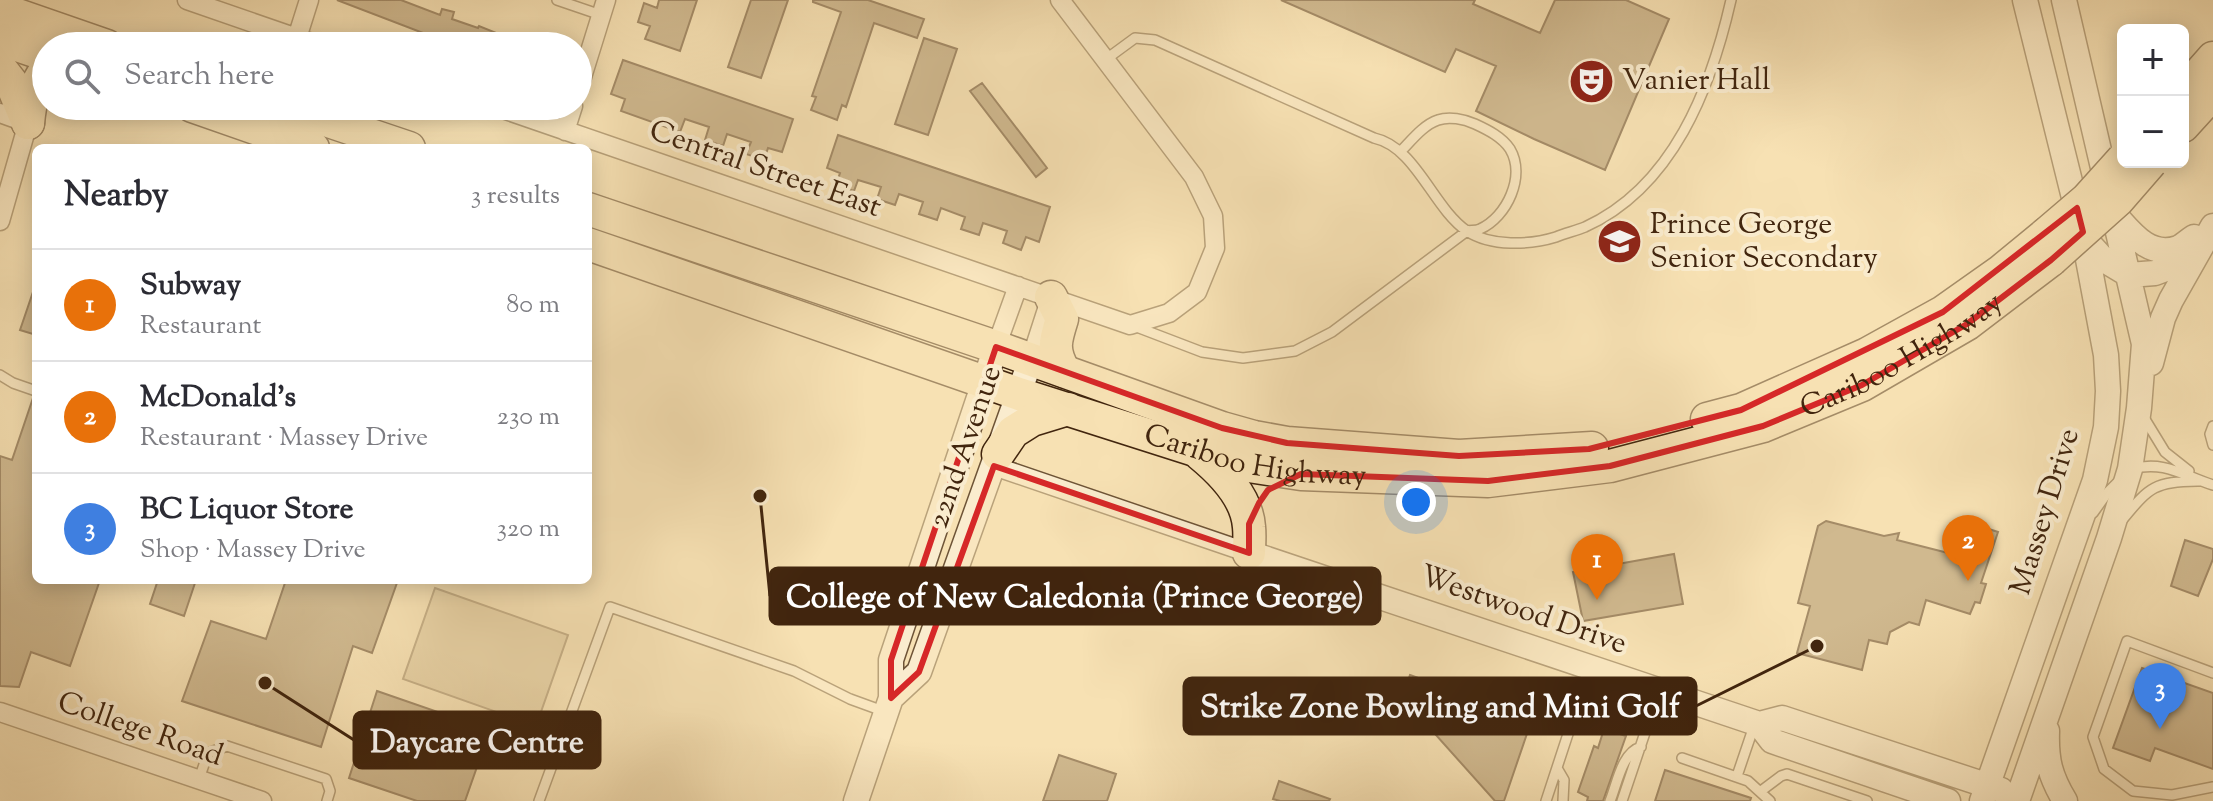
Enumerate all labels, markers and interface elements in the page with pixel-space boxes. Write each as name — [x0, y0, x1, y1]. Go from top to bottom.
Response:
map controls — [2117, 24, 2189, 168]
button: + — [2117, 24, 2189, 96]
search box — [32, 32, 592, 120]
icon: search — [60, 54, 104, 98]
text: Search here — [124, 55, 274, 98]
theatre icon: Vanier Hall — [1567, 57, 1615, 105]
place label: Vanier Hall — [1622, 60, 1770, 103]
button: − — [2117, 96, 2189, 168]
street label: Central Street East — [643, 110, 887, 230]
text: Nearby — [64, 172, 169, 221]
text: 3 results — [471, 178, 560, 215]
place label: Prince George Senior Secondary — [1650, 204, 1878, 281]
school or university icon: Prince George Senior Secondary — [1595, 218, 1643, 266]
text: Subway — [140, 265, 241, 308]
street label: Cariboo Highway — [1794, 282, 2012, 430]
text: 1 — [86, 287, 94, 324]
text: 80 m — [506, 287, 560, 324]
text: Restaurant — [140, 308, 261, 345]
street label: 22nd Avenue — [918, 360, 1014, 534]
text: McDonald's — [140, 377, 296, 420]
text: 2 — [84, 399, 96, 436]
text: 230 m — [497, 399, 560, 436]
street label: Cariboo Highway — [1138, 414, 1367, 498]
text: Restaurant · Massey Drive — [140, 420, 428, 457]
street label: Massey Drive — [2000, 423, 2092, 601]
your location — [1396, 482, 1436, 522]
text: BC Liquor Store — [140, 489, 354, 532]
text: 3 — [85, 511, 95, 548]
text: 320 m — [497, 511, 560, 548]
pin: 2 — [1942, 515, 1994, 581]
text: Shop · Massey Drive — [140, 532, 366, 569]
pin: 1 — [1571, 534, 1623, 600]
street label: Westwood Drive — [1414, 555, 1632, 667]
callout: College of New Caledonia (Prince George) — [770, 568, 1380, 624]
text: College of New Caledonia (Prince George) — [786, 576, 1364, 622]
pin: 3 — [2134, 663, 2186, 729]
callout: Strike Zone Bowling and Mini Golf — [1184, 678, 1696, 734]
street label: College Road — [52, 682, 229, 778]
text: Strike Zone Bowling and Mini Golf — [1200, 686, 1682, 732]
callout: Daycare Centre — [354, 712, 600, 768]
text: Daycare Centre — [370, 721, 584, 767]

